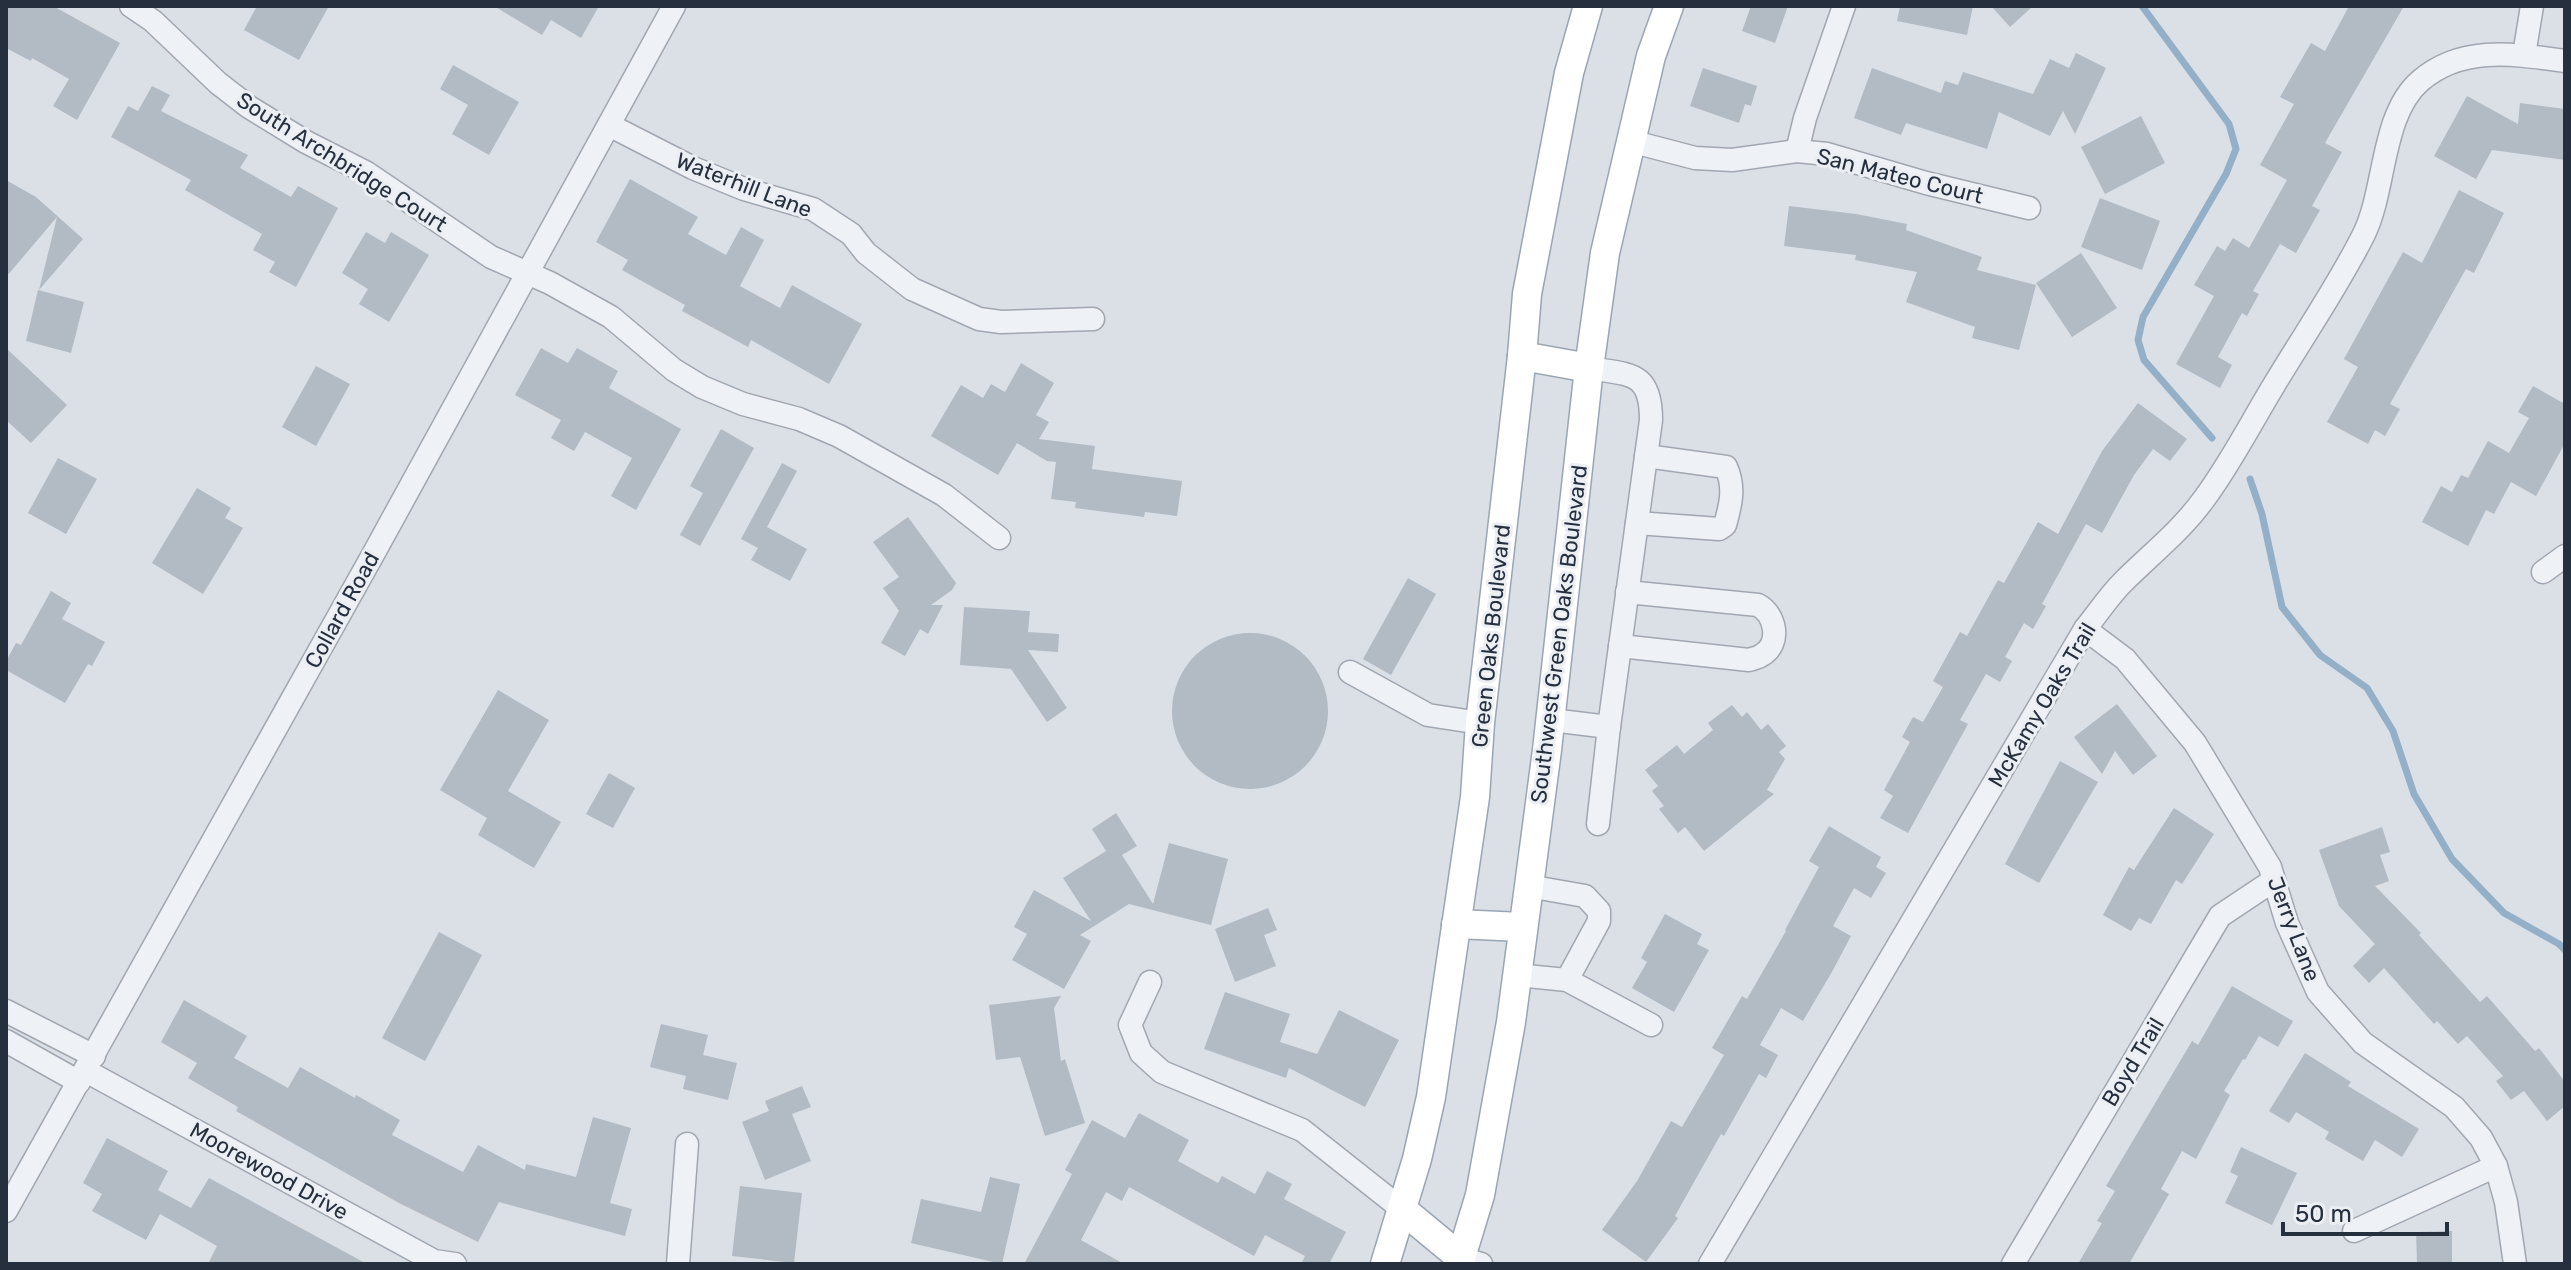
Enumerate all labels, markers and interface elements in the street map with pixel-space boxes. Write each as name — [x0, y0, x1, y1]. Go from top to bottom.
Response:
street label: South Archbridge Court — [232, 86, 453, 238]
street label: San Mateo Court — [1814, 142, 1986, 210]
street label: Waterhill Lane — [672, 147, 816, 223]
street label: Southwest Green Oaks Boulevard — [1525, 463, 1593, 805]
street label: Green Oaks Boulevard — [1466, 523, 1516, 749]
street label: Collard Road — [299, 547, 385, 673]
street label: McKamy Oaks Trail — [1982, 618, 2102, 792]
street label: Jerry Lane — [2262, 873, 2326, 985]
street label: Boyd Trail — [2096, 1013, 2170, 1111]
street label: Moorewood Drive — [185, 1116, 353, 1226]
scale bar — [2283, 1186, 2447, 1236]
text: 50 m — [2295, 1200, 2352, 1228]

